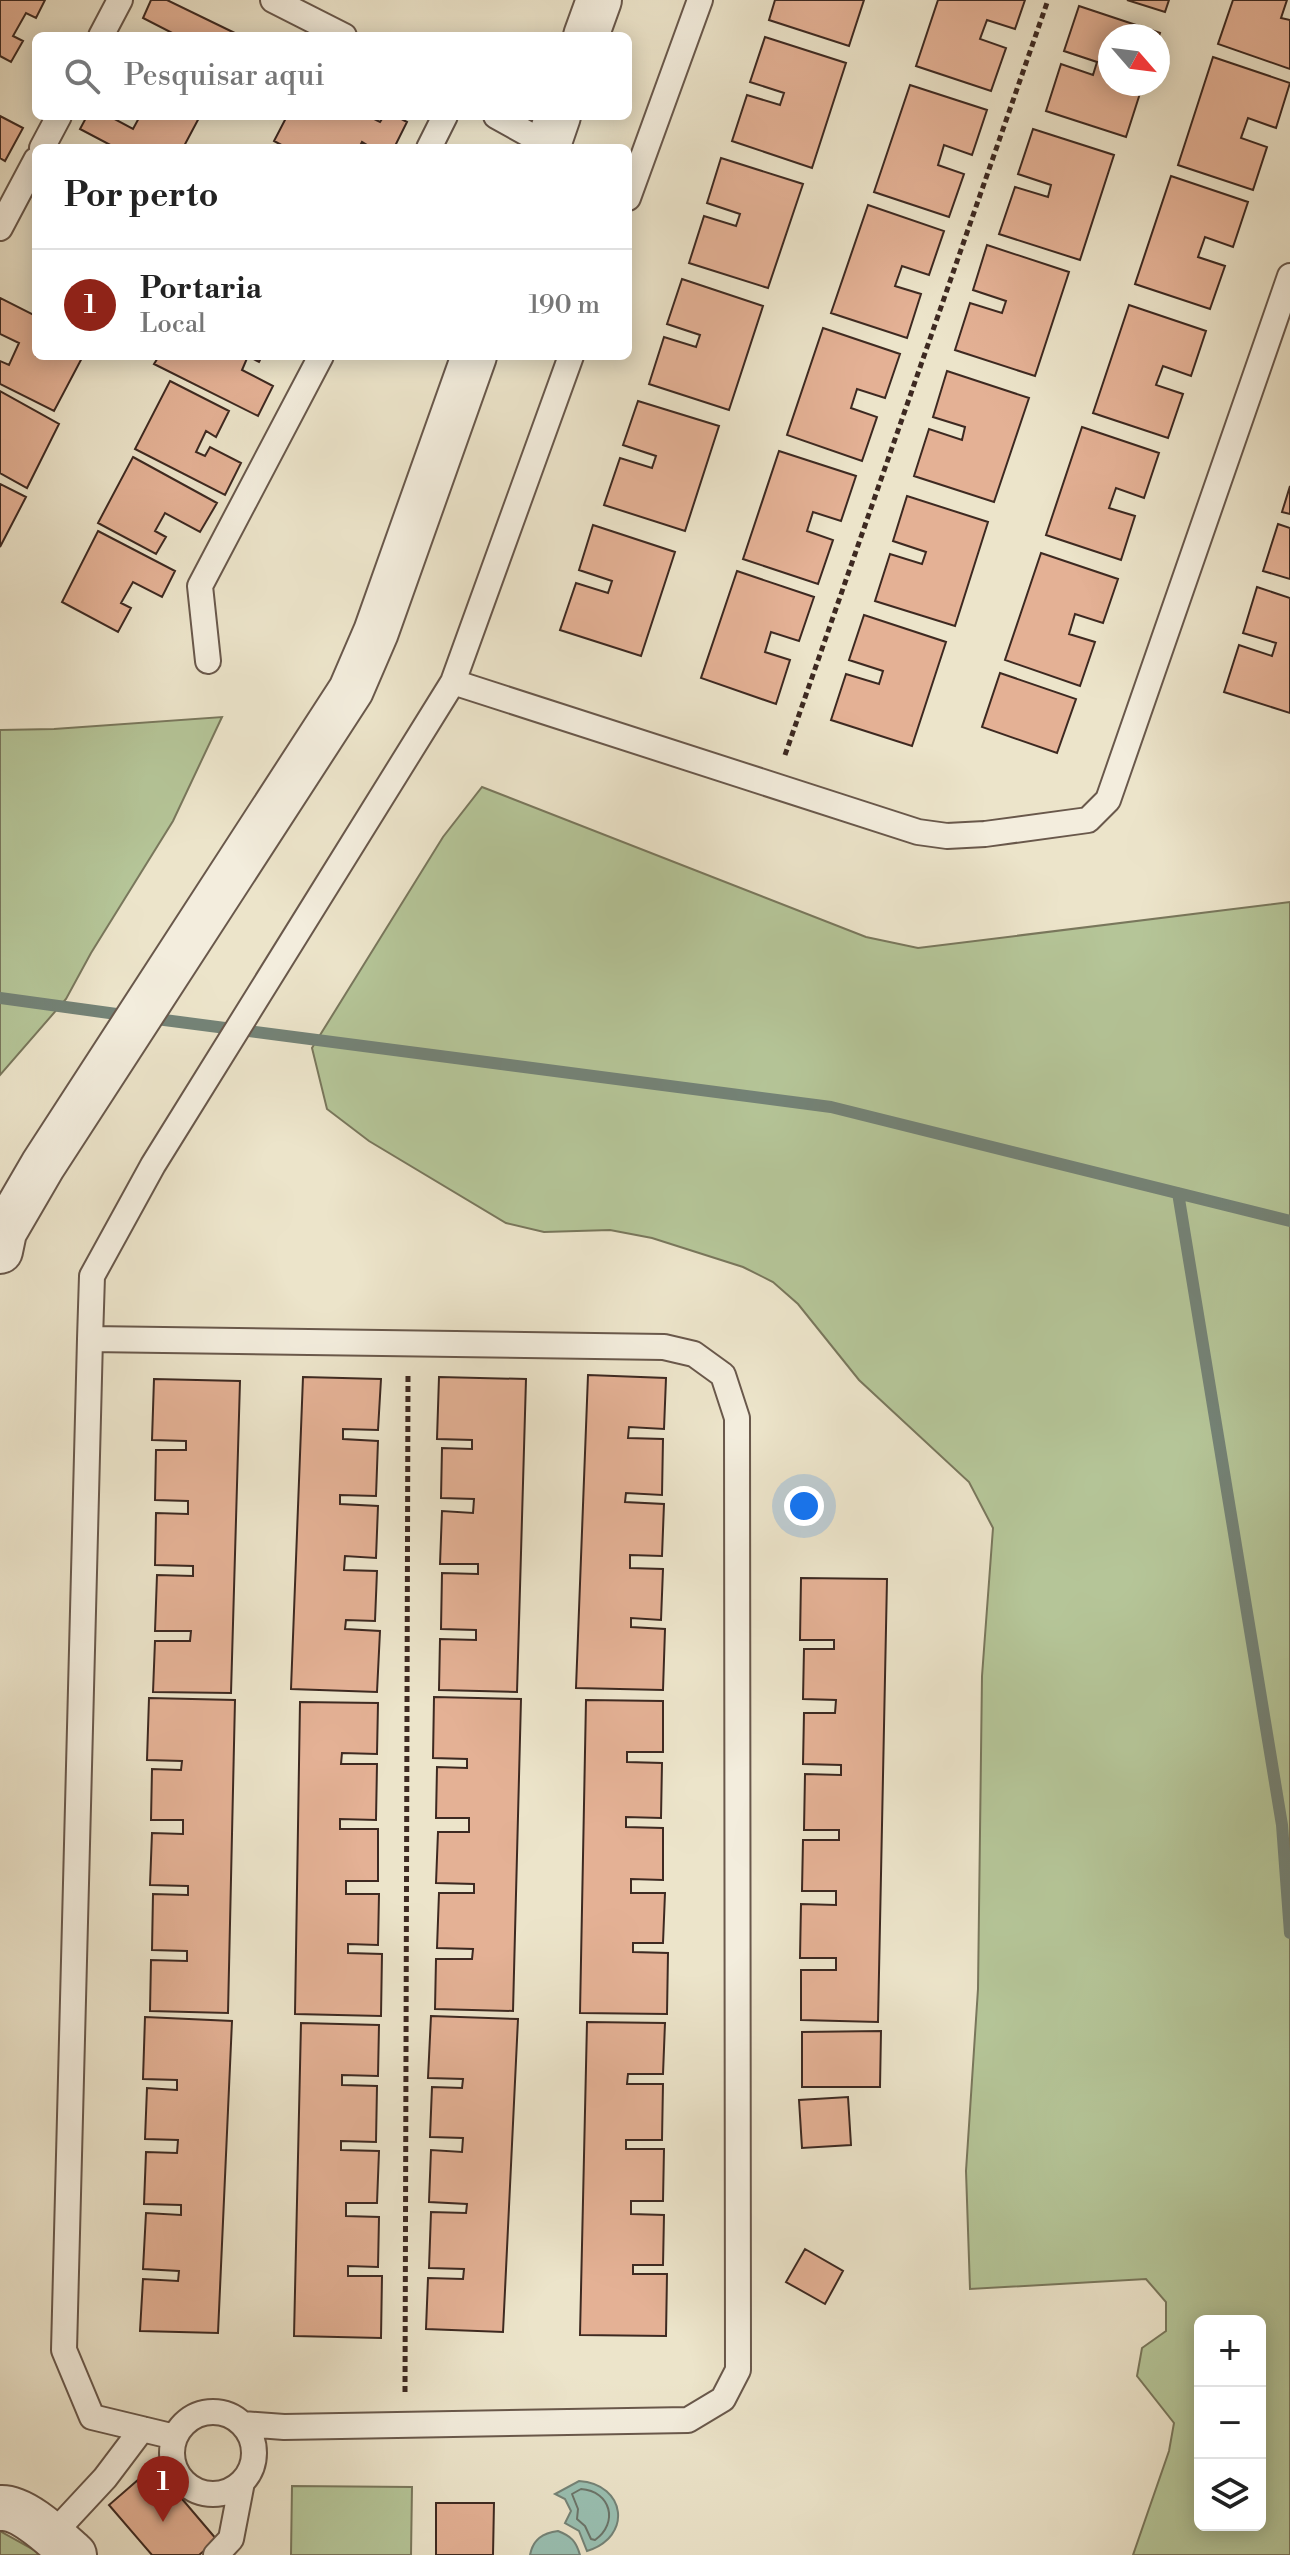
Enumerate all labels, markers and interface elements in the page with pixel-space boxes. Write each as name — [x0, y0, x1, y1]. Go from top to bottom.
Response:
north arrow — [1098, 24, 1170, 96]
search box — [32, 32, 632, 120]
icon: search — [60, 54, 104, 98]
text: Pesquisar aqui — [124, 57, 325, 95]
text: Por perto — [64, 175, 219, 217]
text: Portaria — [140, 270, 262, 308]
text: 1 — [84, 289, 96, 321]
text: 190 m — [529, 289, 600, 321]
text: Local — [140, 308, 206, 340]
your location — [784, 1486, 824, 1526]
map controls — [1194, 2315, 1266, 2531]
button: + — [1194, 2315, 1266, 2387]
button: − — [1194, 2387, 1266, 2459]
pin: 1 — [137, 2456, 189, 2522]
button: layers — [1194, 2459, 1266, 2531]

